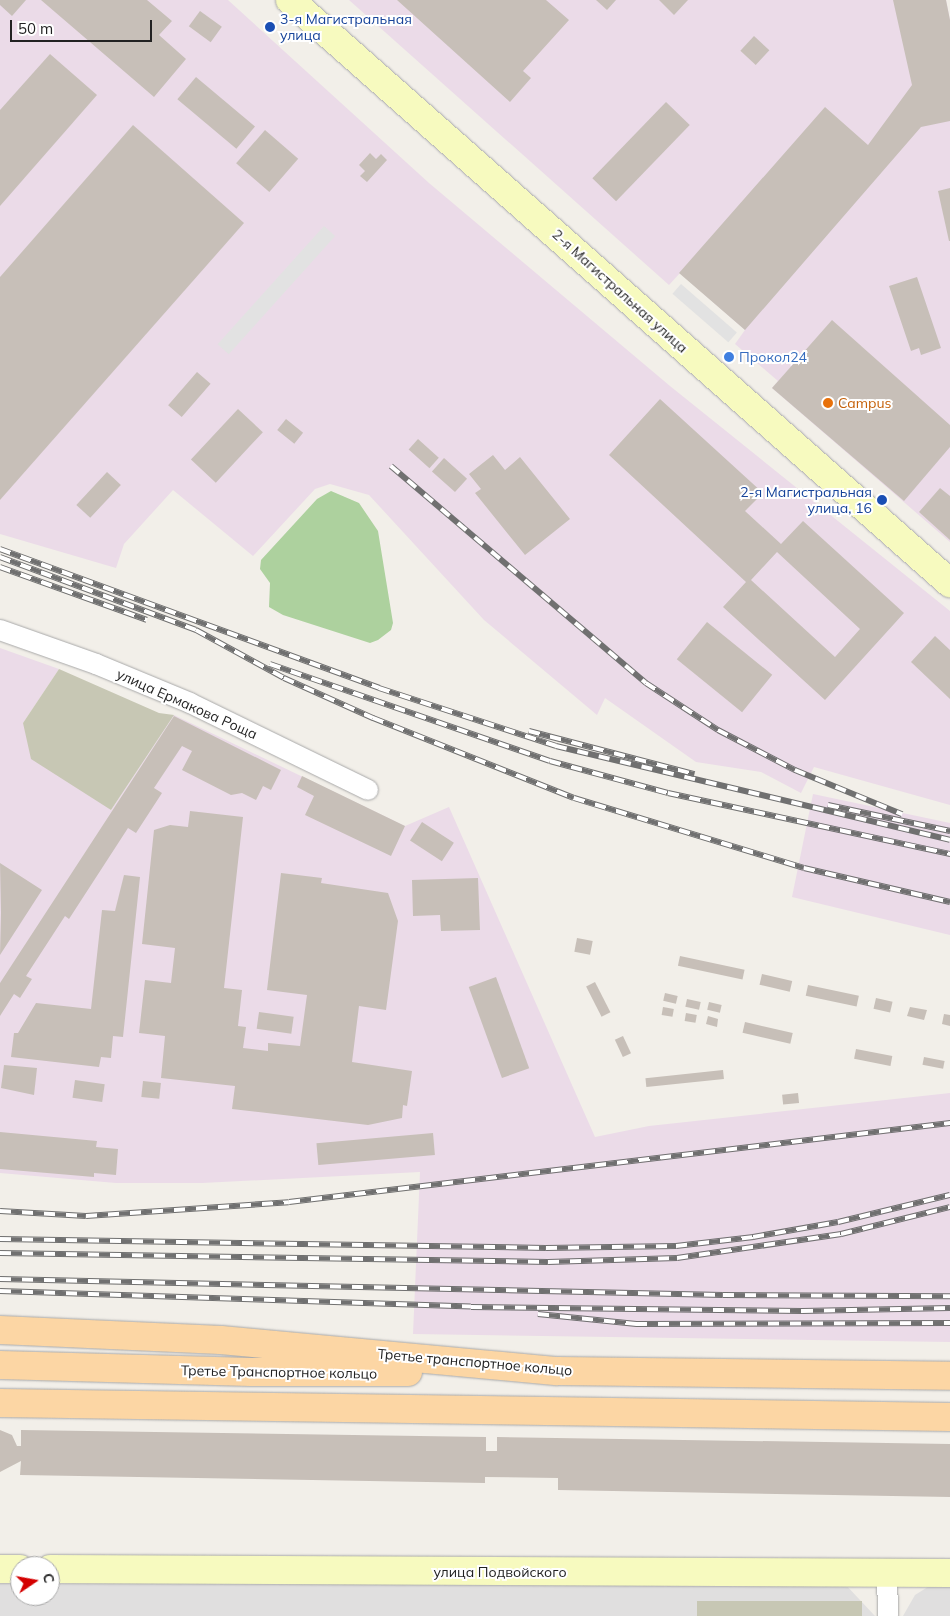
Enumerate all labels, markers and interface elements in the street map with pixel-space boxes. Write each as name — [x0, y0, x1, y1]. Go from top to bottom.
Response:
scale bar — [12, 10, 155, 42]
place label: 3-я Магистральная улица — [280, 11, 412, 44]
text: 50 m — [18, 19, 53, 38]
marker: 3-я Магистральная улица — [264, 21, 276, 33]
street label: 2-я Магистральная улица — [549, 226, 691, 356]
place label: Прокол24 — [739, 349, 807, 365]
marker: Прокол24 — [723, 351, 735, 363]
place label: Campus — [838, 395, 891, 411]
marker: Campus — [822, 397, 834, 409]
place label: 2-я Магистральная улица, 16 — [740, 484, 872, 516]
marker: 2-я Магистральная улица, 16 — [876, 494, 888, 506]
street label: улица Ермакова Роща — [114, 665, 260, 743]
street label: Третье транспортное кольцо — [377, 1345, 573, 1379]
street label: Третье Транспортное кольцо — [181, 1362, 377, 1382]
north arrow — [10, 1556, 60, 1606]
street label: улица Подвойского — [433, 1564, 567, 1580]
text: С — [39, 1572, 58, 1585]

